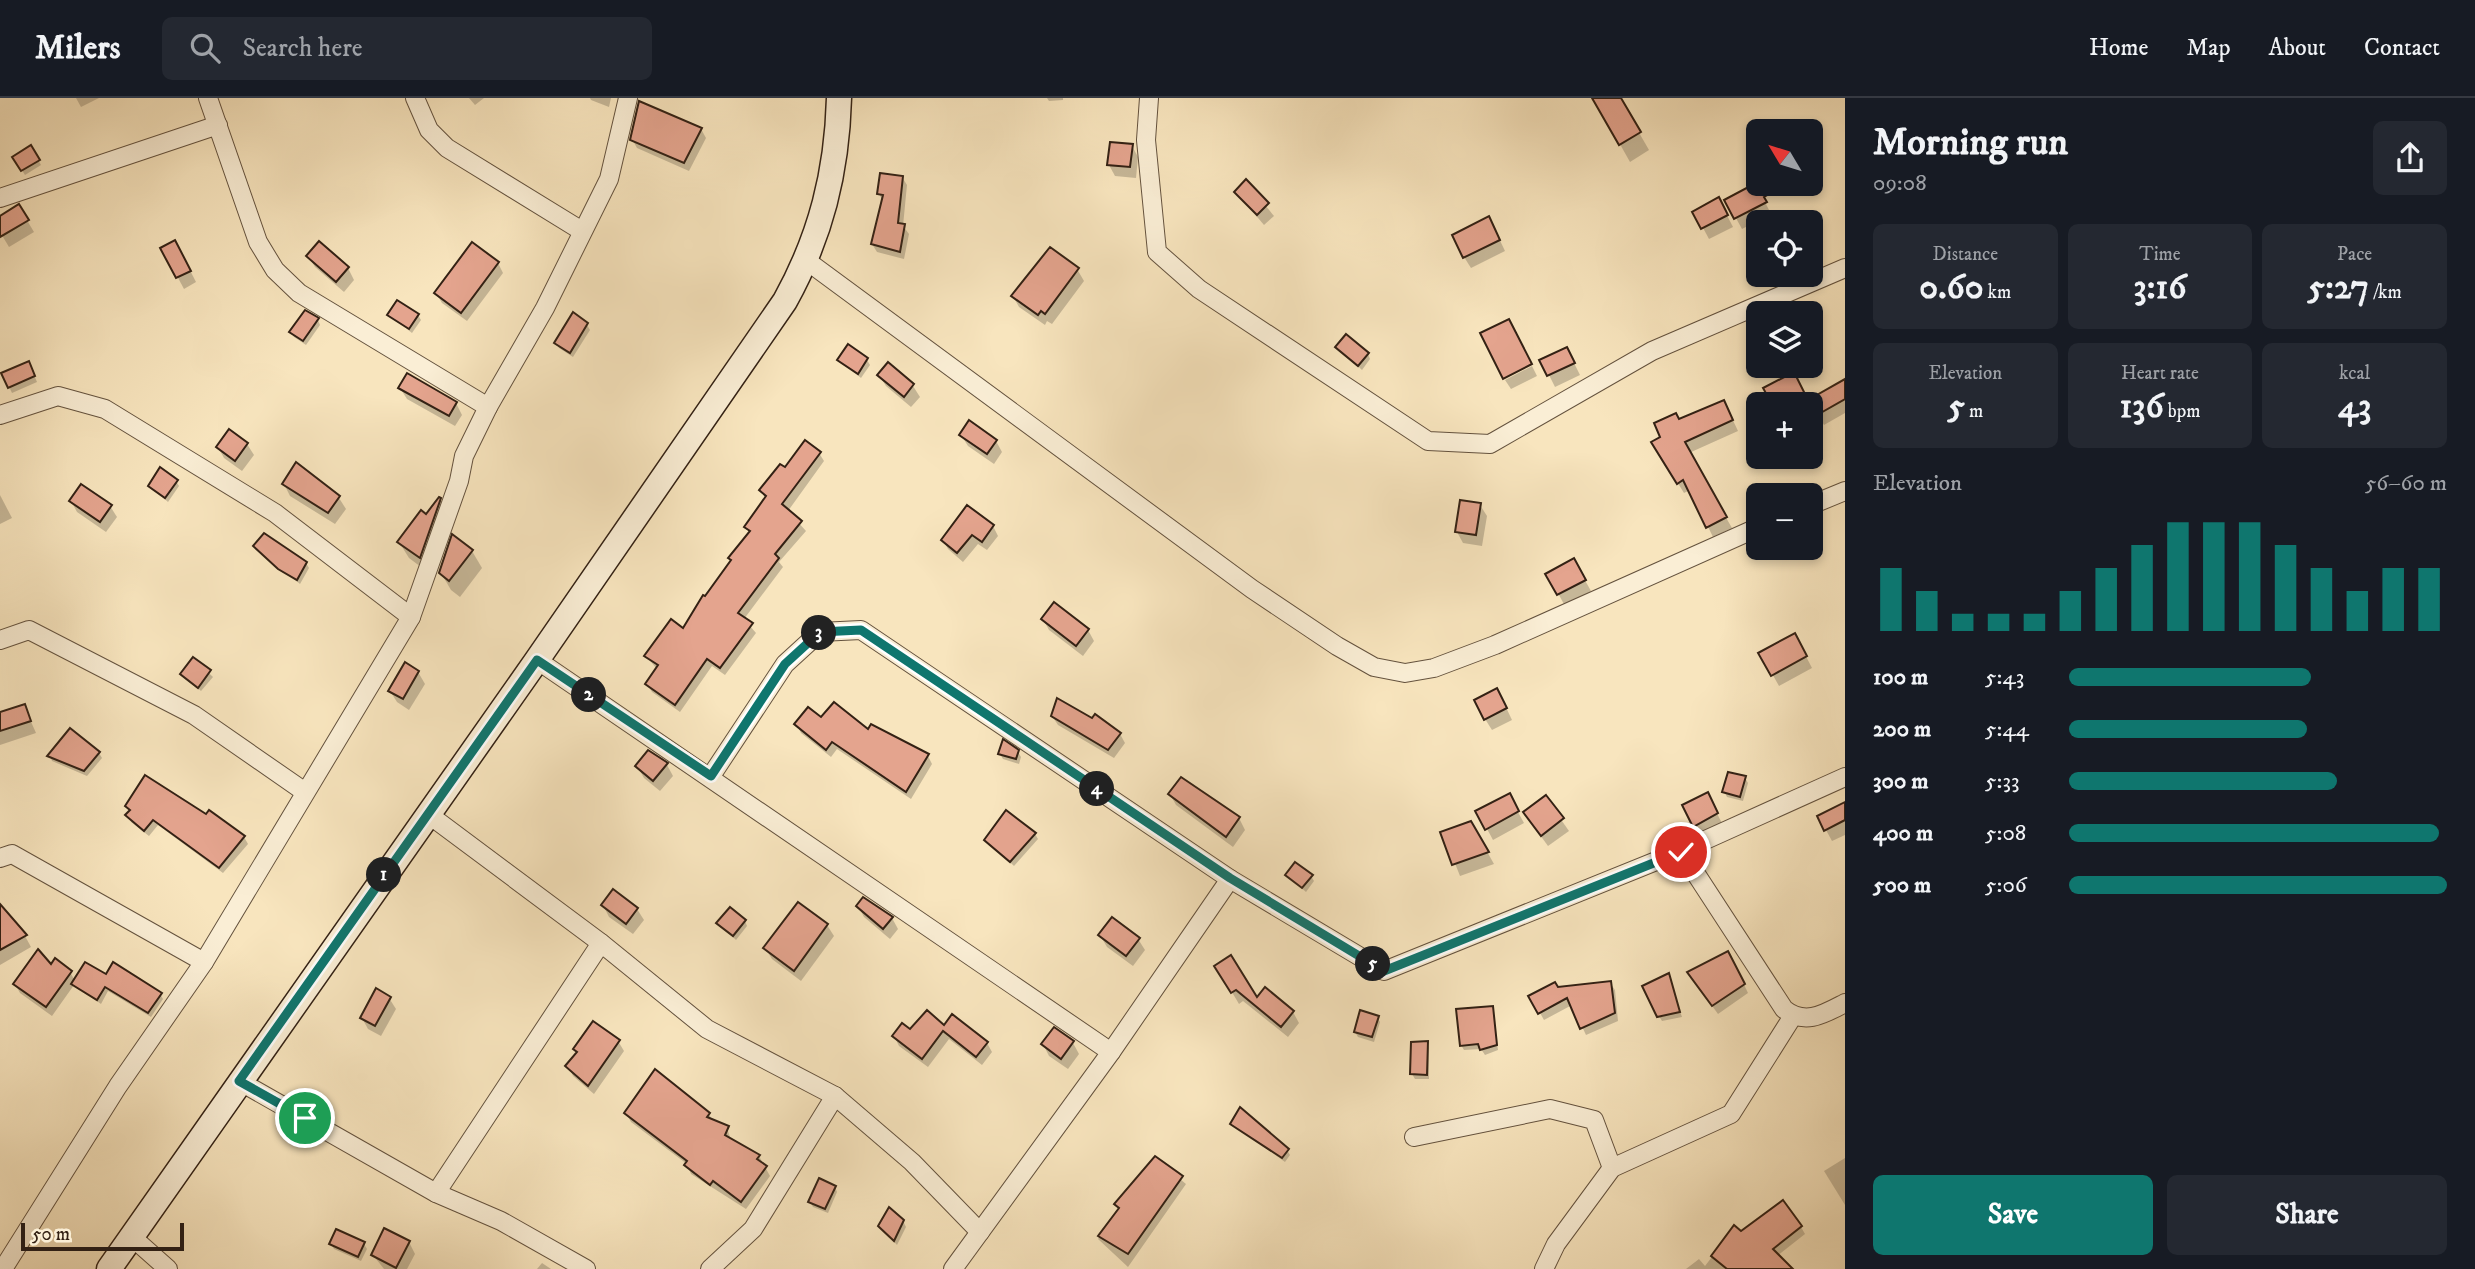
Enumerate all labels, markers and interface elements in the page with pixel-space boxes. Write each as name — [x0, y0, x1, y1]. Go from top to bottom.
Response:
search box — [162, 17, 652, 80]
text: Milers — [35, 28, 120, 69]
icon: search — [186, 29, 224, 67]
text: Search here — [242, 32, 363, 65]
text: Home — [2089, 33, 2148, 63]
text: Map — [2186, 33, 2231, 63]
text: About — [2269, 33, 2326, 63]
text: Contact — [2364, 33, 2440, 63]
north arrow — [1746, 119, 1824, 196]
map controls — [1746, 119, 1823, 560]
text: Morning run — [1873, 119, 2068, 167]
button: share — [2373, 121, 2447, 195]
text: 09:08 — [1873, 169, 1927, 198]
button: locate — [1746, 210, 1823, 287]
text: Distance — [1933, 243, 1998, 266]
text: Time — [2139, 243, 2181, 266]
text: Pace — [2337, 243, 2372, 266]
text: 0.60 — [1919, 266, 1984, 310]
text: 3:16 — [2133, 266, 2187, 310]
text: 5:27 — [2308, 266, 2369, 310]
text: km — [1984, 281, 2011, 304]
text: /km — [2369, 281, 2402, 304]
button: layers — [1746, 301, 1823, 378]
text: Elevation — [1929, 362, 2002, 385]
text: Heart rate — [2121, 362, 2199, 385]
text: kcal — [2339, 362, 2370, 385]
text: 5 — [1947, 385, 1965, 429]
text: 136 — [2120, 385, 2164, 429]
text: 43 — [2338, 385, 2371, 429]
button: + — [1746, 392, 1823, 469]
text: m — [1965, 400, 1983, 423]
text: bpm — [2164, 400, 2200, 423]
text: Elevation — [1873, 469, 1962, 498]
text: 56–60 m — [2365, 469, 2447, 498]
button: − — [1746, 483, 1823, 560]
pin: 3 — [802, 616, 836, 650]
text: 3 — [815, 621, 822, 644]
text: 100 m — [1873, 663, 1928, 692]
text: 5:43 — [1985, 663, 2024, 692]
pin: 2 — [572, 678, 606, 712]
text: 2 — [584, 683, 593, 706]
text: 200 m — [1873, 715, 1931, 744]
text: 5:44 — [1985, 715, 2029, 744]
text: 300 m — [1873, 767, 1929, 796]
text: 5:33 — [1985, 767, 2020, 796]
pin: 4 — [1080, 772, 1114, 806]
text: 4 — [1091, 777, 1102, 800]
text: 400 m — [1873, 819, 1933, 848]
text: 5:08 — [1985, 819, 2026, 848]
pin — [1651, 822, 1711, 882]
icon: check — [1662, 833, 1700, 871]
pin: 1 — [366, 858, 402, 892]
text: 1 — [380, 863, 387, 886]
text: 500 m — [1873, 871, 1931, 900]
text: 5:06 — [1985, 871, 2027, 900]
pin: 5 — [1356, 946, 1390, 982]
text: 5 — [1368, 952, 1377, 975]
pin — [275, 1088, 335, 1148]
icon: arrive — [286, 1099, 324, 1137]
button: Save — [1873, 1175, 2153, 1255]
button: Share — [2167, 1175, 2447, 1255]
scale bar — [21, 1220, 184, 1252]
text: 50 m — [32, 1223, 70, 1246]

